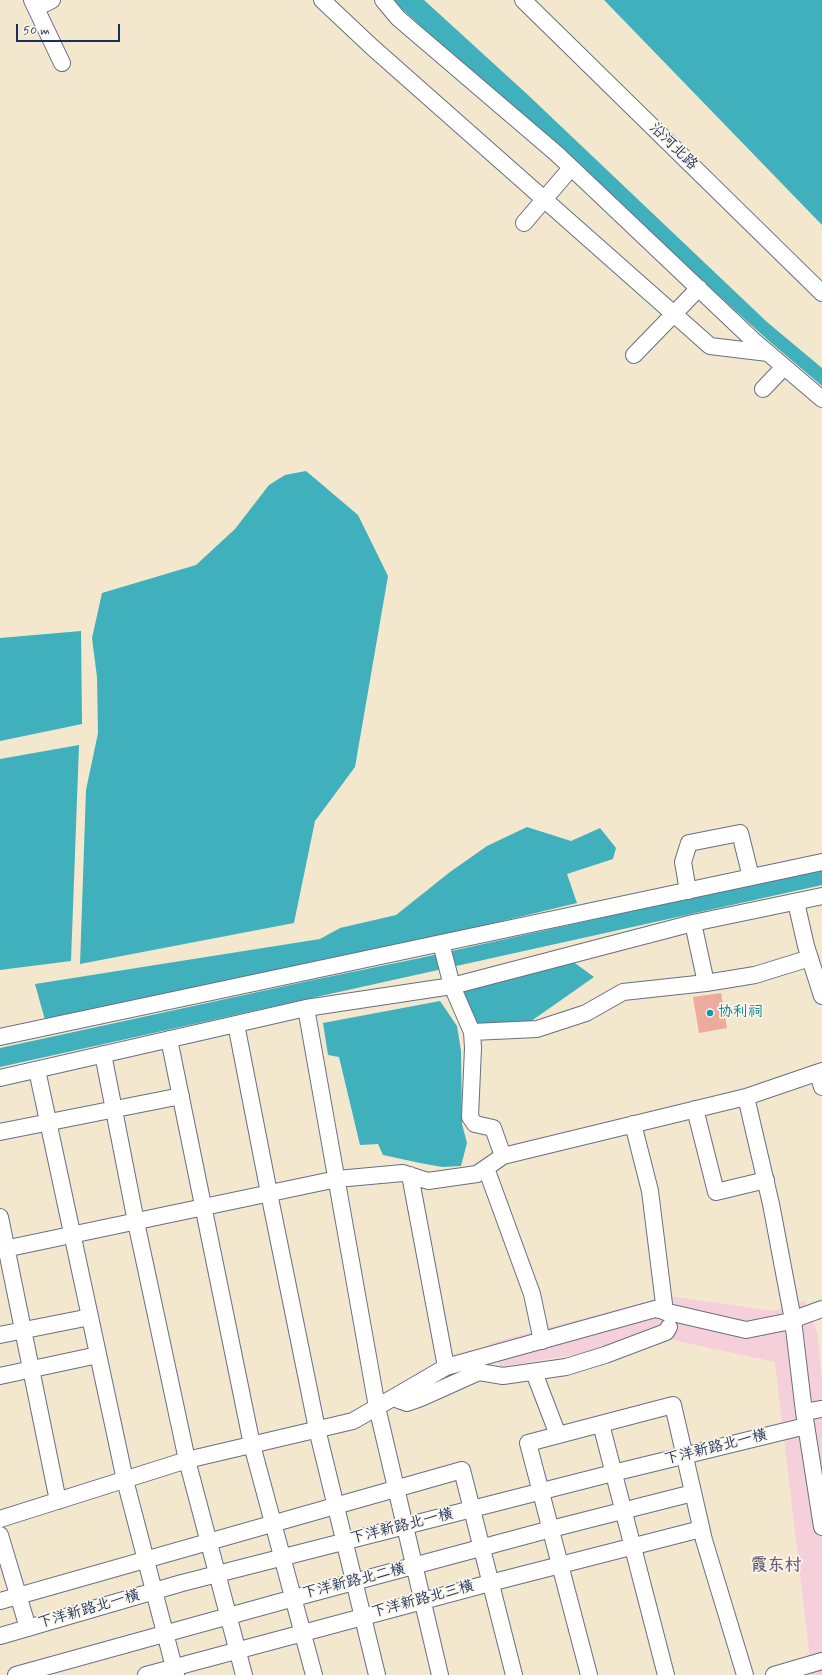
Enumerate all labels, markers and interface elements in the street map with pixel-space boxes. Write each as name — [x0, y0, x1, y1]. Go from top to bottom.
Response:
scale bar — [18, 16, 122, 42]
text: 50 m — [23, 23, 50, 39]
street label: 沿河北路 — [645, 120, 701, 174]
place label: 协利祠 — [718, 1004, 763, 1022]
marker: 协利祠 — [705, 1008, 715, 1018]
street label: 下洋新路北一横 — [663, 1427, 769, 1469]
street label: 下洋新路北一横 — [349, 1506, 455, 1548]
district label: 霞东村 — [751, 1556, 801, 1576]
street label: 下洋新路北二横 — [301, 1561, 407, 1603]
street label: 下洋新路北三横 — [370, 1578, 476, 1622]
street label: 下洋新路北一横 — [36, 1587, 142, 1633]

